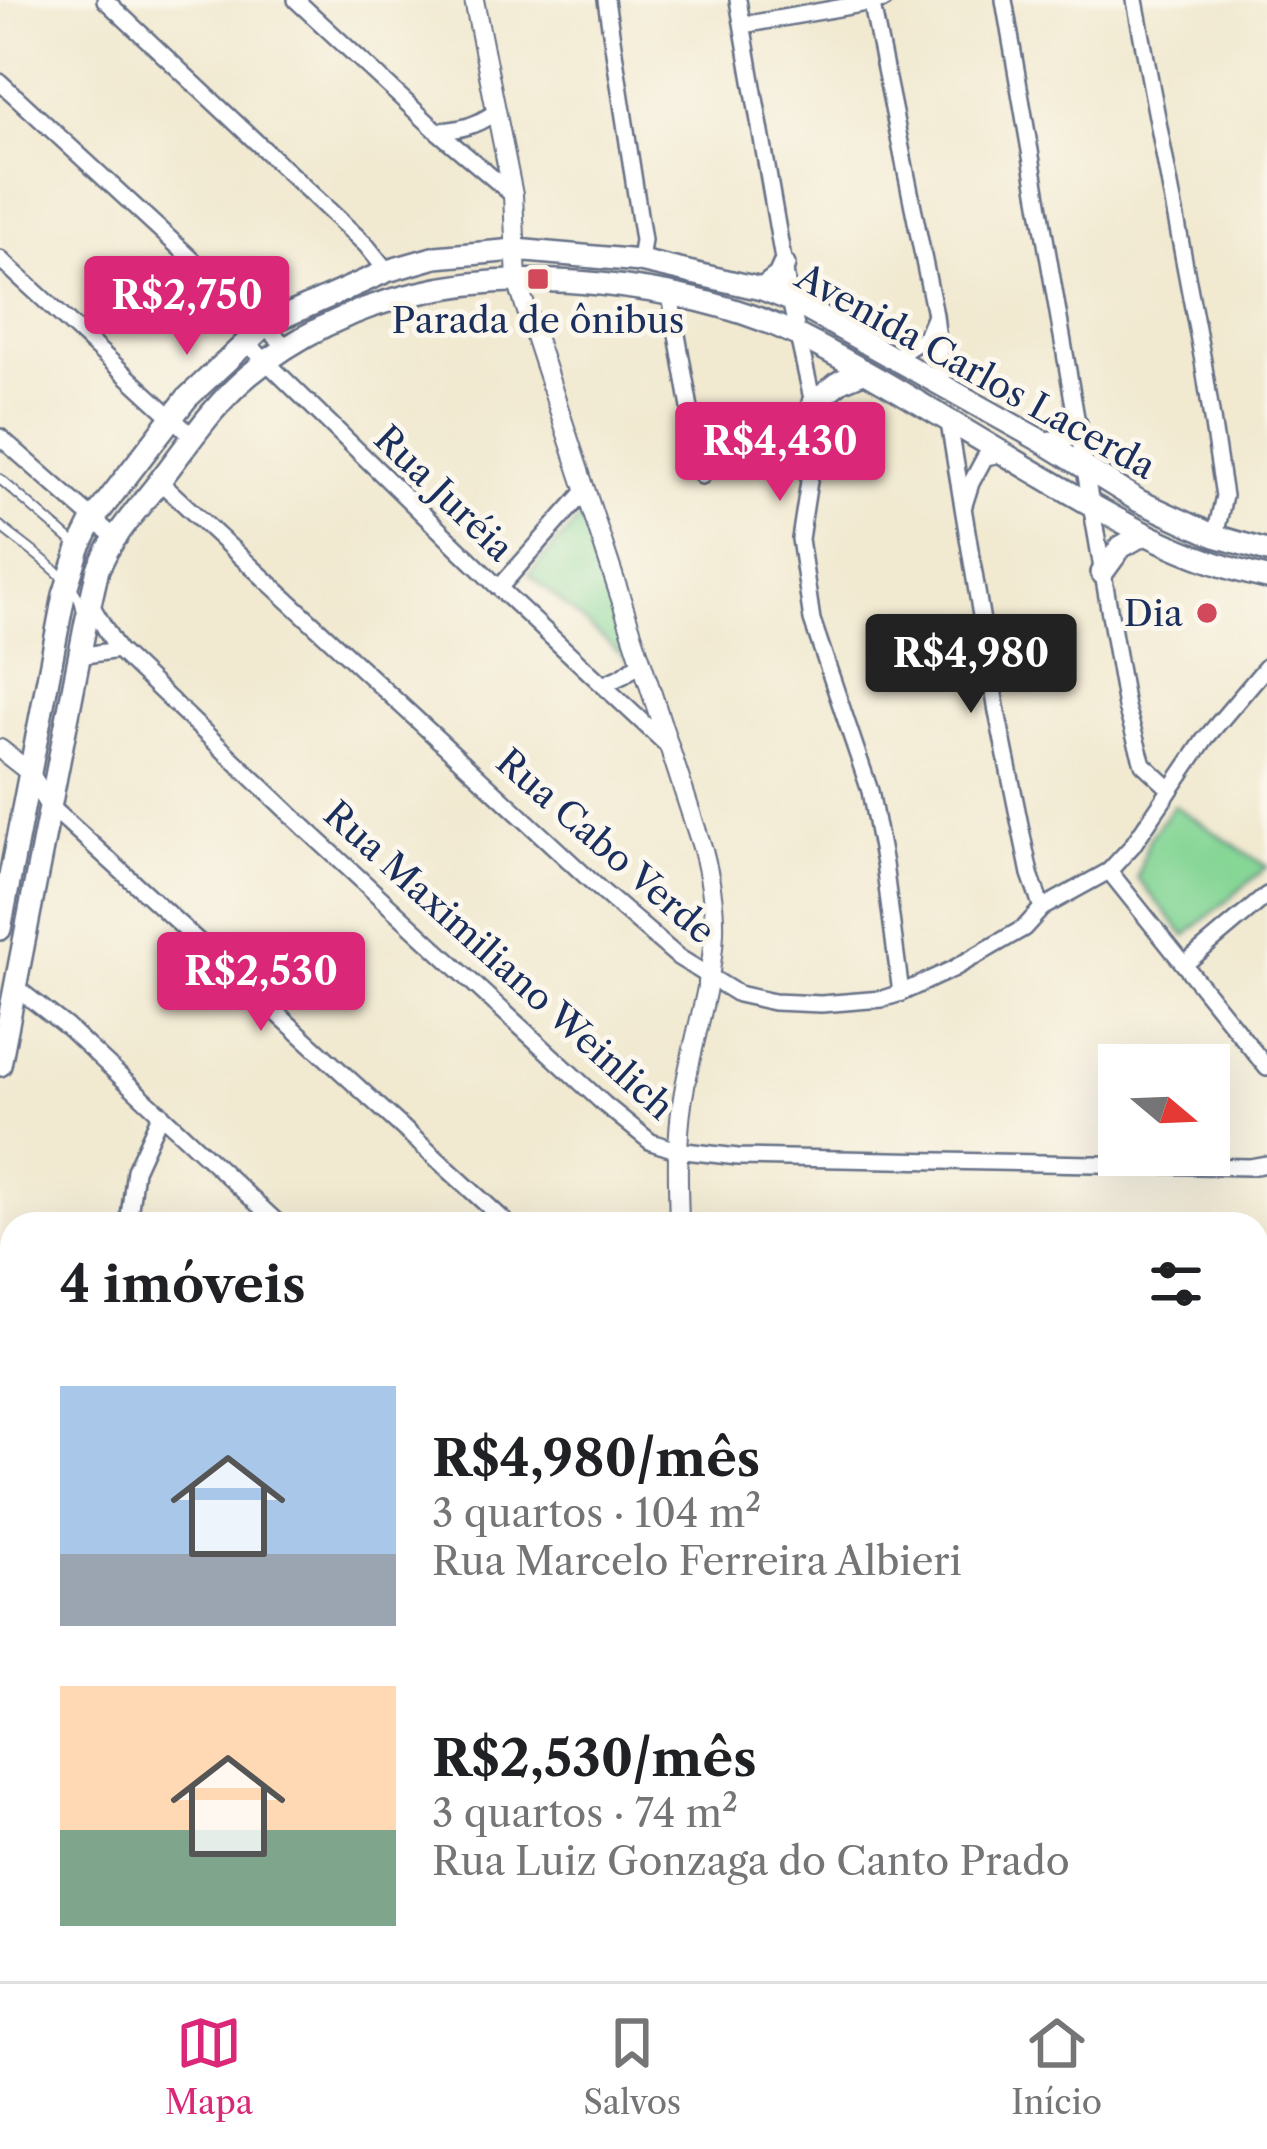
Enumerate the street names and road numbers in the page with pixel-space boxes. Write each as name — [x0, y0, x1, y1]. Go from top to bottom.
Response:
street label: Avenida Carlos Lacerda — [788, 253, 1163, 488]
street label: Rua Juréia — [365, 416, 523, 570]
street label: Rua Cabo Verde — [488, 739, 724, 953]
street label: Rua Maximiliano Weinlich — [315, 792, 683, 1128]

